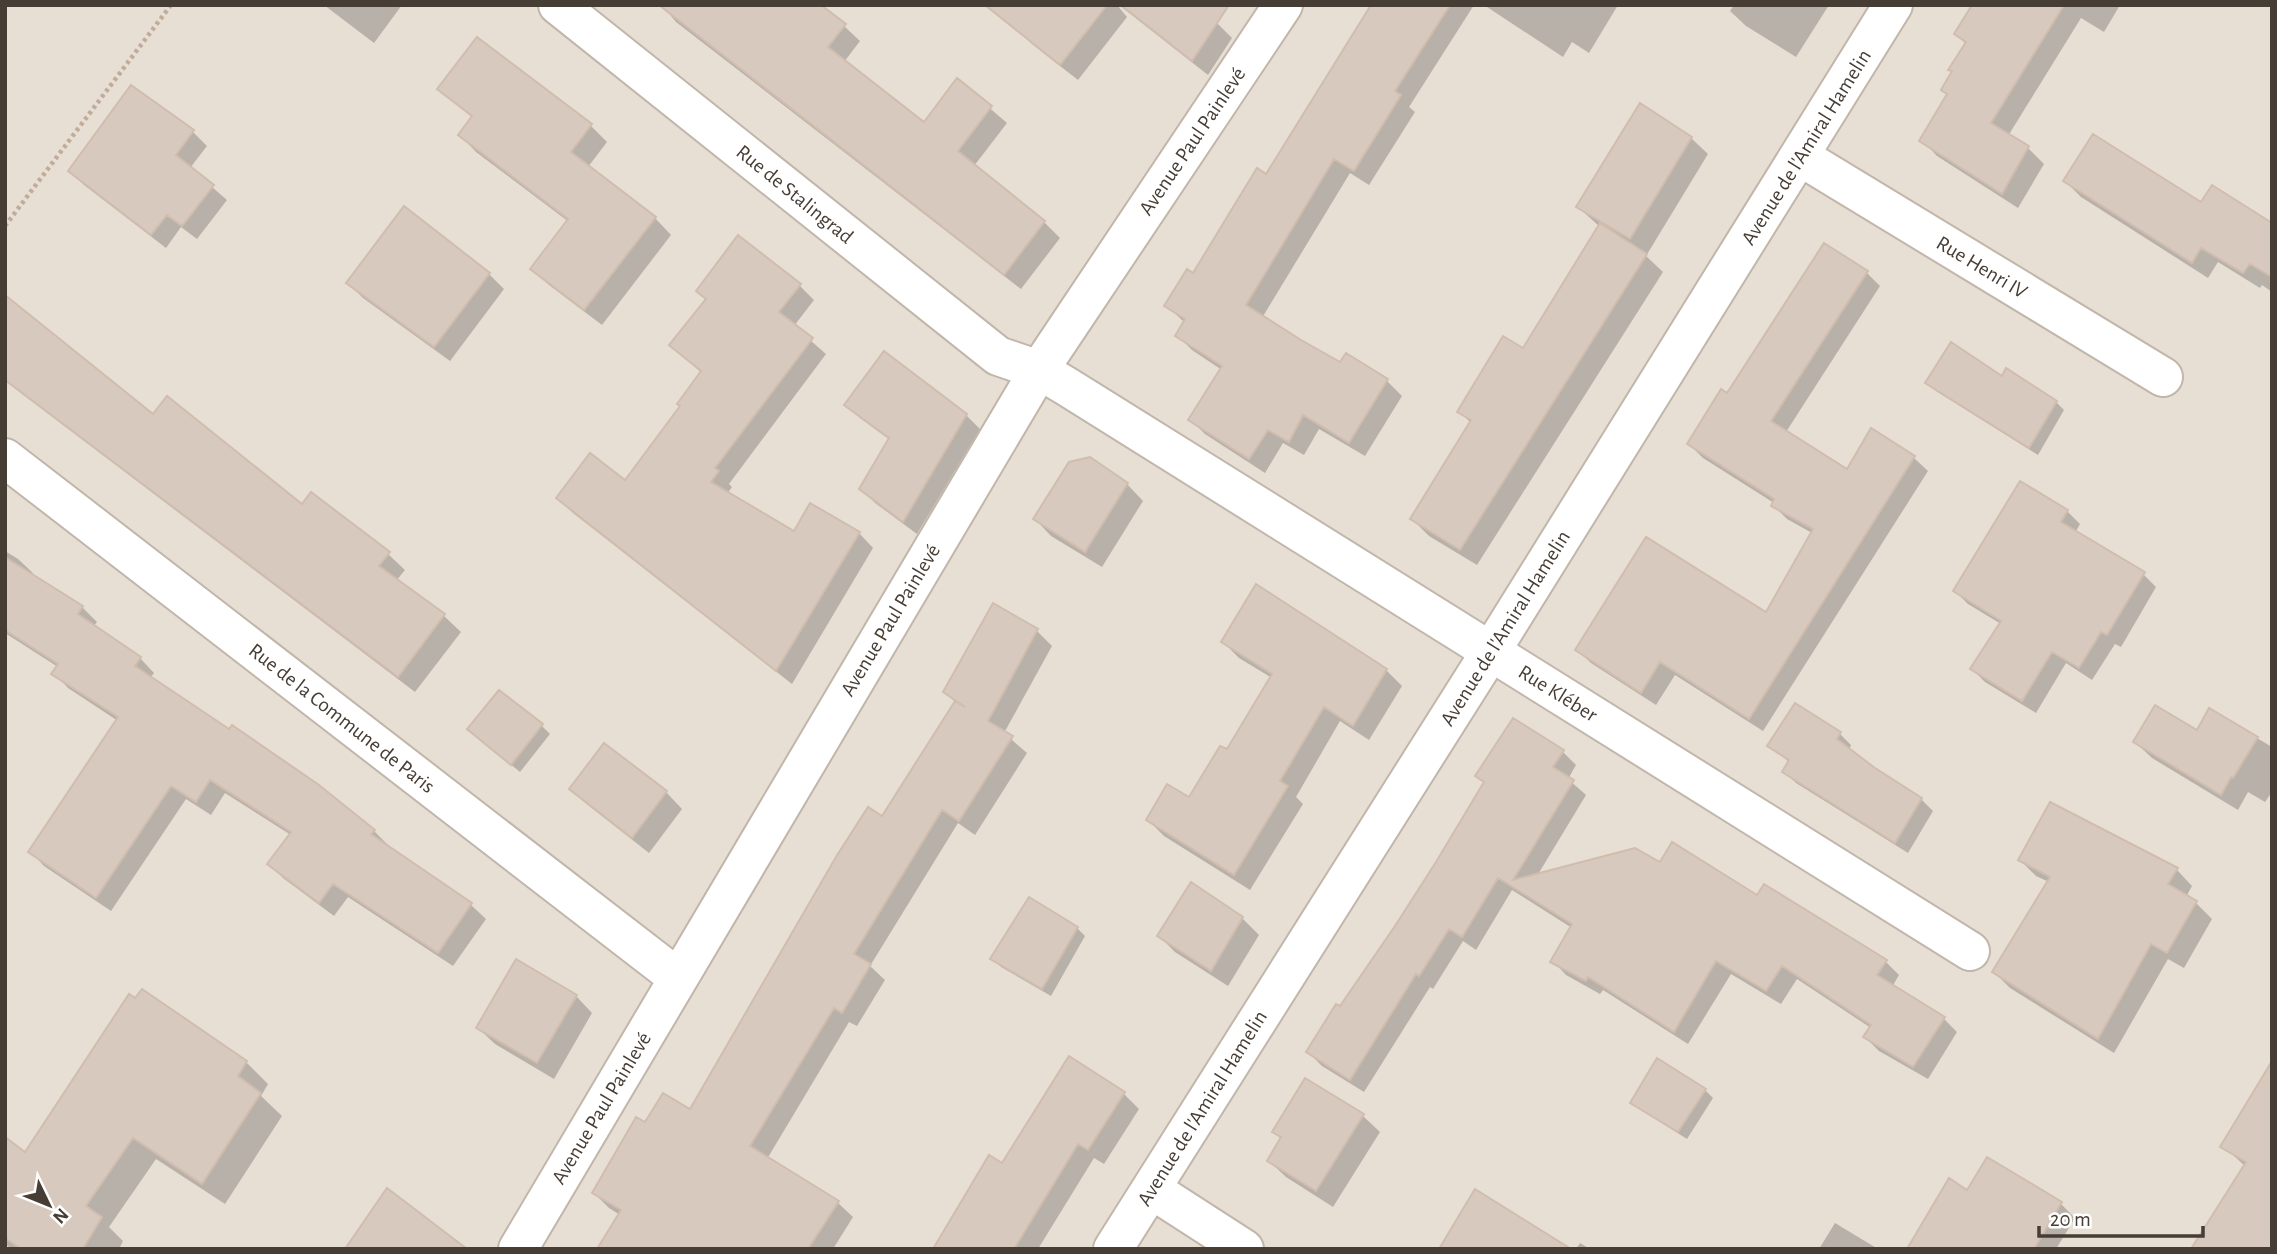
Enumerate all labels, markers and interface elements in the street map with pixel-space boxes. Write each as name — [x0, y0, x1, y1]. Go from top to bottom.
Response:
street label: Avenue de l'Amiral Hamelin — [1738, 46, 1875, 249]
street label: Avenue Paul Painlevé — [1135, 64, 1250, 219]
street label: Rue de Stalingrad — [732, 141, 857, 248]
street label: Rue Henri IV — [1933, 232, 2031, 303]
street label: Avenue de l'Amiral Hamelin — [1437, 527, 1574, 730]
street label: Avenue Paul Painlevé — [837, 541, 944, 700]
street label: Rue de la Commune de Paris — [245, 639, 439, 797]
street label: Rue Kléber — [1515, 661, 1601, 726]
street label: Avenue de l'Amiral Hamelin — [1134, 1007, 1271, 1210]
street label: Avenue Paul Painlevé — [548, 1029, 655, 1188]
north arrow — [14, 1170, 84, 1240]
scale bar — [2039, 1194, 2204, 1238]
text: N — [49, 1204, 72, 1227]
text: 20 m — [2050, 1209, 2091, 1230]

